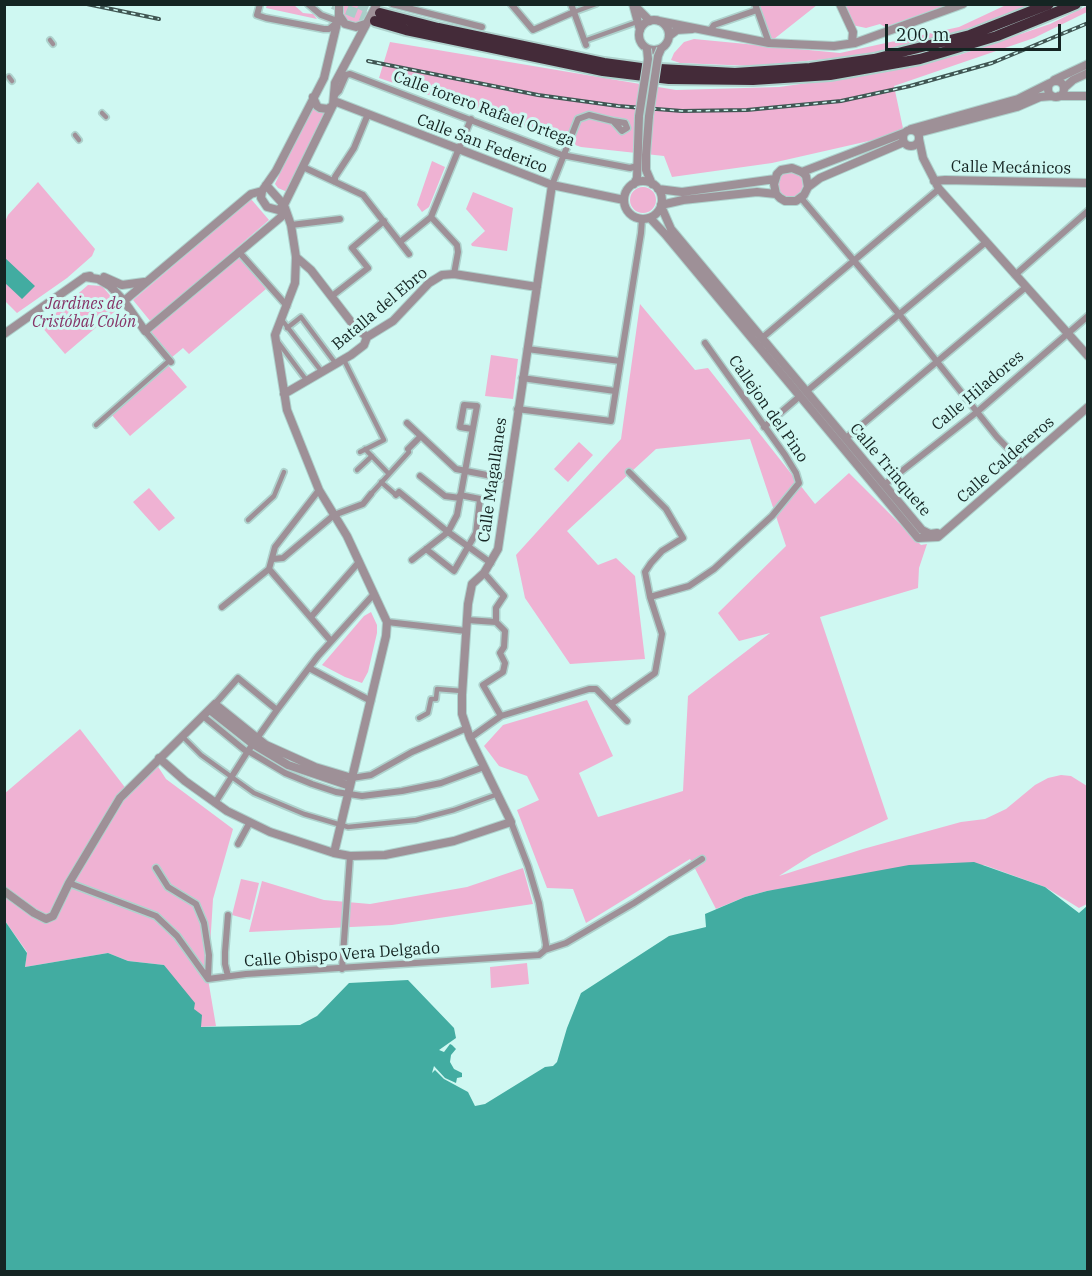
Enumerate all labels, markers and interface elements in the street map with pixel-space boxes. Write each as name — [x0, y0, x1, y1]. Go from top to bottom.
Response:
scale bar — [888, 12, 1064, 50]
text: 200 m — [896, 23, 950, 46]
street label: Calle torero Rafael Ortega — [390, 67, 578, 151]
street label: Calle San Federico — [414, 110, 550, 178]
street label: Calle Mecánicos — [951, 157, 1071, 179]
street label: Batalla del Ebro — [328, 264, 432, 354]
park label: Jardines de Cristóbal Colón — [32, 294, 136, 332]
street label: Calle Hiladores — [928, 347, 1028, 435]
street label: Callejon del Pino — [724, 352, 812, 466]
street label: Calle Caldereros — [953, 413, 1059, 507]
street label: Calle Magallanes — [475, 416, 511, 544]
street label: Calle Trinquete — [845, 420, 935, 520]
street label: Calle Obispo Vera Delgado — [244, 939, 440, 971]

